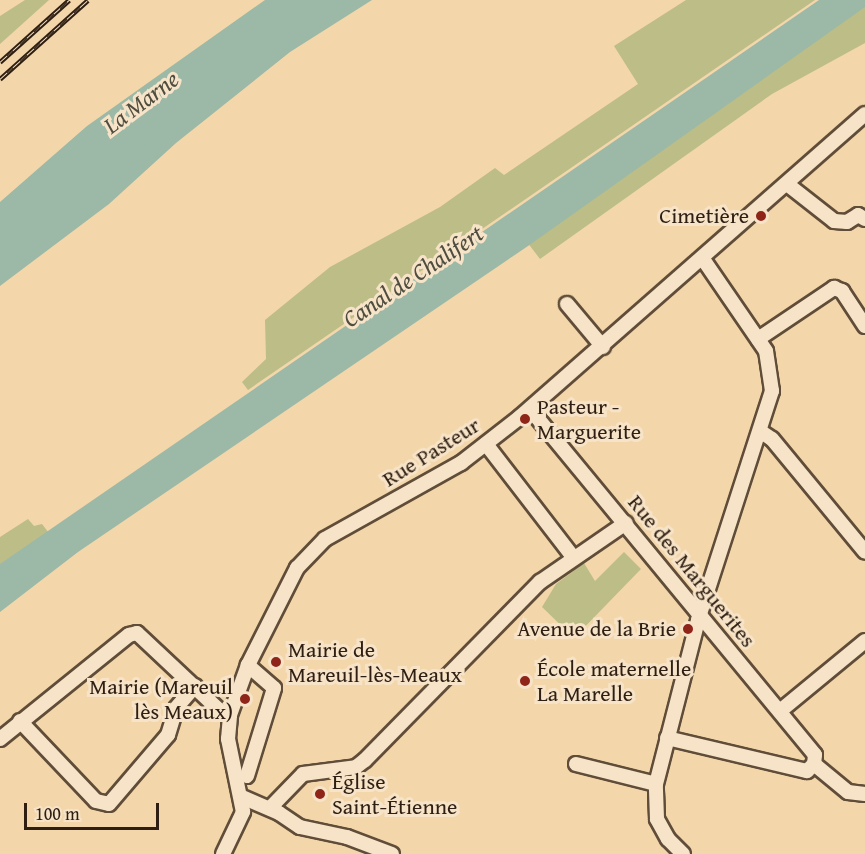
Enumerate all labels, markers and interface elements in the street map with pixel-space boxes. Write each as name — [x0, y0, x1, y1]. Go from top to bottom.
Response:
water label: La Marne — [98, 64, 184, 140]
place label: Cimetière — [659, 203, 749, 229]
marker: Cimetière — [754, 209, 768, 223]
water label: Canal de Chalifert — [337, 218, 489, 334]
place label: Pasteur - Marguerite — [537, 393, 641, 445]
street label: Rue Pasteur — [377, 412, 485, 492]
marker: Pasteur - Marguerite — [518, 412, 532, 426]
street label: Rue des Marguerites — [623, 490, 761, 652]
place label: Avenue de la Brie — [517, 616, 676, 642]
marker: Avenue de la Brie — [681, 622, 695, 636]
place label: Mairie de Mareuil-lès-Meaux — [288, 636, 462, 688]
marker: Mairie de Mareuil-lès-Meaux — [269, 655, 283, 669]
place label: École maternelle La Marelle — [537, 655, 691, 706]
place label: Mairie (Mareuil lès Meaux) — [89, 673, 233, 724]
marker: École maternelle La Marelle — [518, 674, 532, 688]
marker: Mairie (Mareuil lès Meaux) — [238, 692, 252, 706]
place label: Église Saint-Étienne — [332, 768, 457, 819]
marker: Église Saint-Étienne — [313, 787, 327, 801]
scale bar — [27, 791, 162, 829]
text: 100 m — [35, 800, 80, 827]

